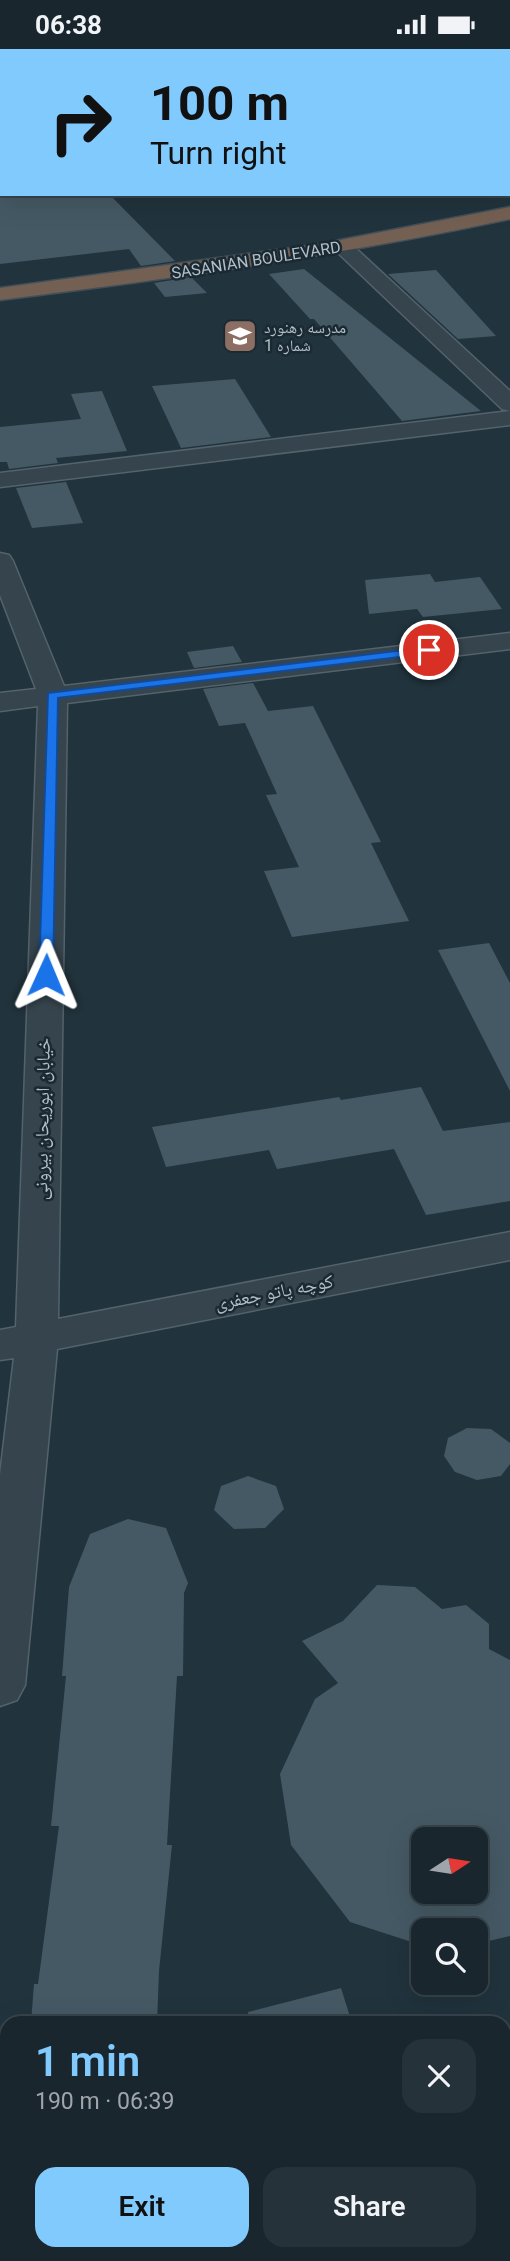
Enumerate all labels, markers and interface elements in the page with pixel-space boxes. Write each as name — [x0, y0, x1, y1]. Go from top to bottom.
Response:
text: 06:38 — [35, 10, 102, 40]
text: 100 m — [150, 75, 289, 132]
icon: right — [35, 77, 126, 168]
text: Turn right — [150, 134, 286, 172]
street label: SASANIAN BOULEVARD — [170, 237, 342, 283]
school or university icon: مدرسه رهنورد شماره 1 — [221, 317, 259, 355]
place label: مدرسه رهنورد شماره 1 — [264, 318, 346, 355]
pin — [399, 620, 459, 680]
icon: arrive — [410, 631, 448, 669]
position arrow — [9, 938, 83, 1012]
street label: خیابان ابوریحان بیرونی — [29, 1038, 55, 1200]
street label: کوچه پاتو جعفری — [213, 1269, 335, 1315]
north arrow — [411, 1827, 488, 1904]
map controls — [411, 1827, 488, 1995]
button: search — [411, 1918, 488, 1995]
text: 1 min — [35, 2037, 140, 2086]
button: close — [402, 2039, 476, 2113]
text: 190 m · 06:39 — [35, 2088, 174, 2115]
button: Exit — [35, 2167, 249, 2247]
button: Share — [263, 2167, 476, 2247]

